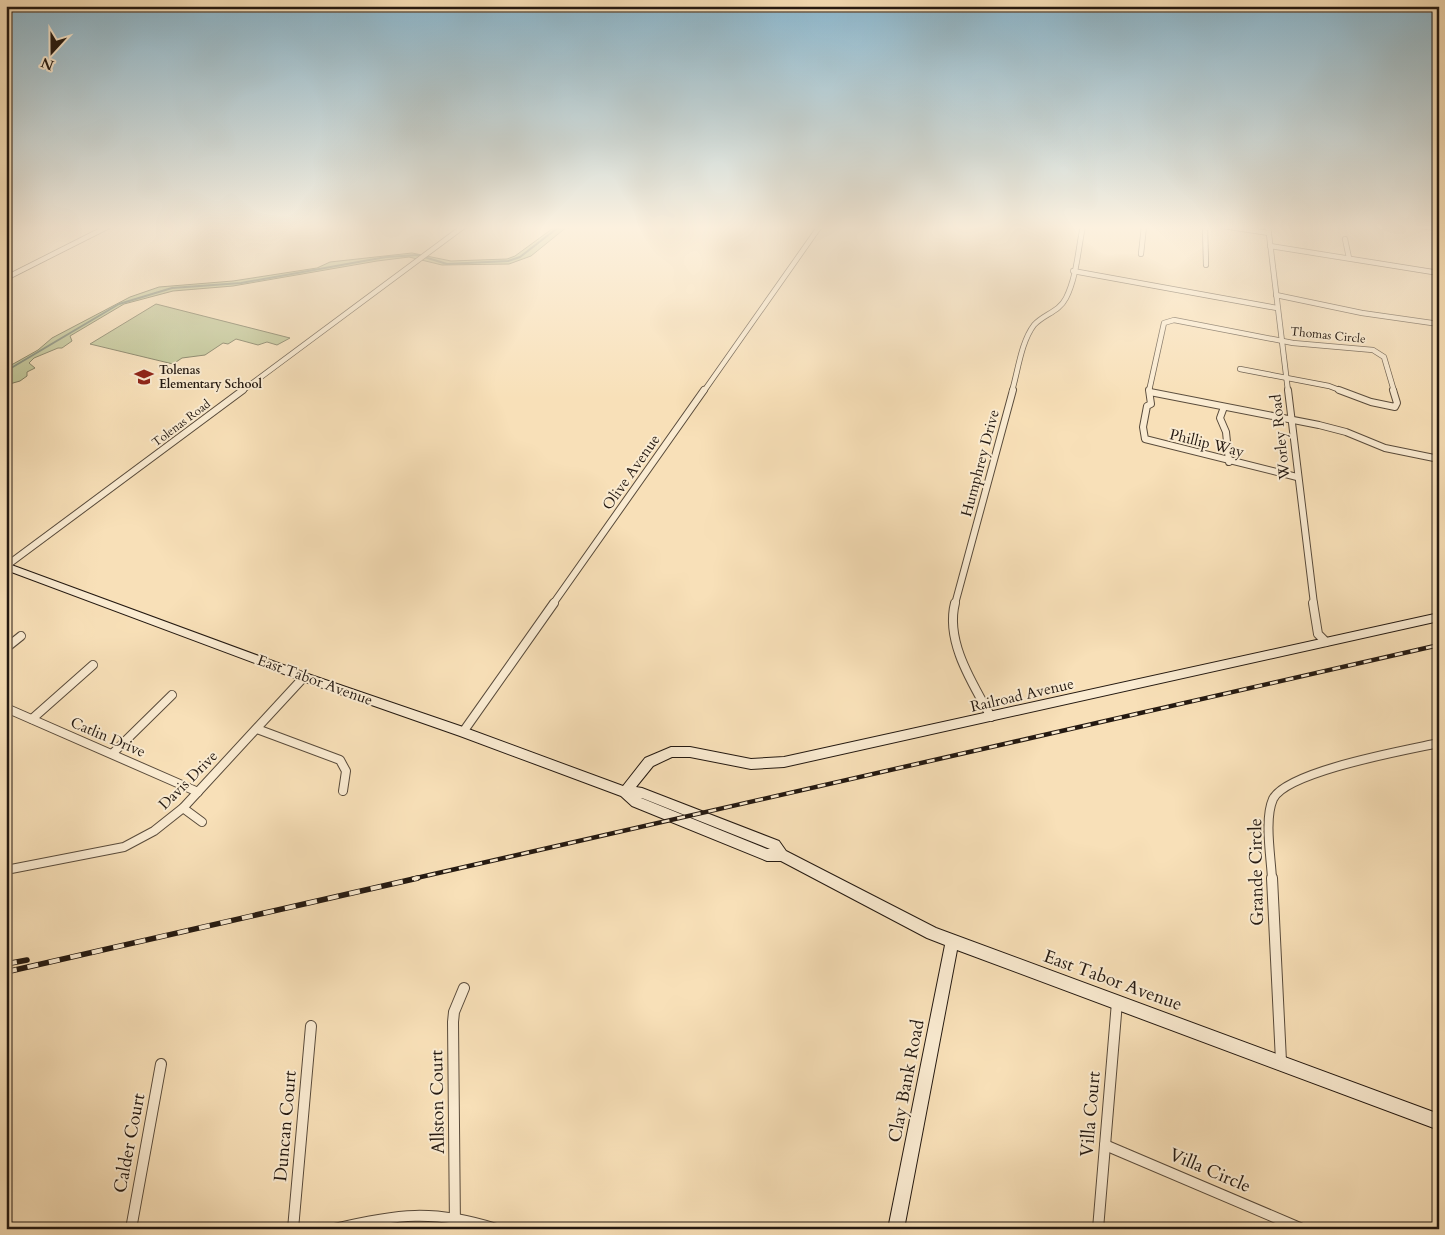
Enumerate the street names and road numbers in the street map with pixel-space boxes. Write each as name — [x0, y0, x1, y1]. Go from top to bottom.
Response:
street label: Thomas Circle — [1290, 323, 1366, 347]
street label: Worley Road — [1266, 393, 1295, 482]
street label: Tolenas Road — [148, 395, 214, 450]
street label: Humphrey Drive — [956, 407, 1004, 519]
street label: Phillip Way — [1168, 424, 1246, 462]
street label: Olive Avenue — [598, 430, 665, 514]
street label: East Tabor Avenue — [255, 650, 376, 710]
street label: Railroad Avenue — [968, 673, 1076, 717]
street label: Catlin Drive — [67, 712, 149, 762]
street label: Davis Drive — [154, 746, 222, 814]
street label: Grande Circle — [1243, 818, 1270, 926]
street label: East Tabor Avenue — [1040, 944, 1186, 1017]
street label: Clay Bank Road — [882, 1017, 931, 1145]
street label: Allston Court — [424, 1049, 451, 1154]
street label: Duncan Court — [268, 1069, 303, 1183]
street label: Villa Court — [1074, 1070, 1107, 1158]
street label: Calder Court — [108, 1091, 151, 1195]
street label: Villa Circle — [1165, 1142, 1254, 1199]

